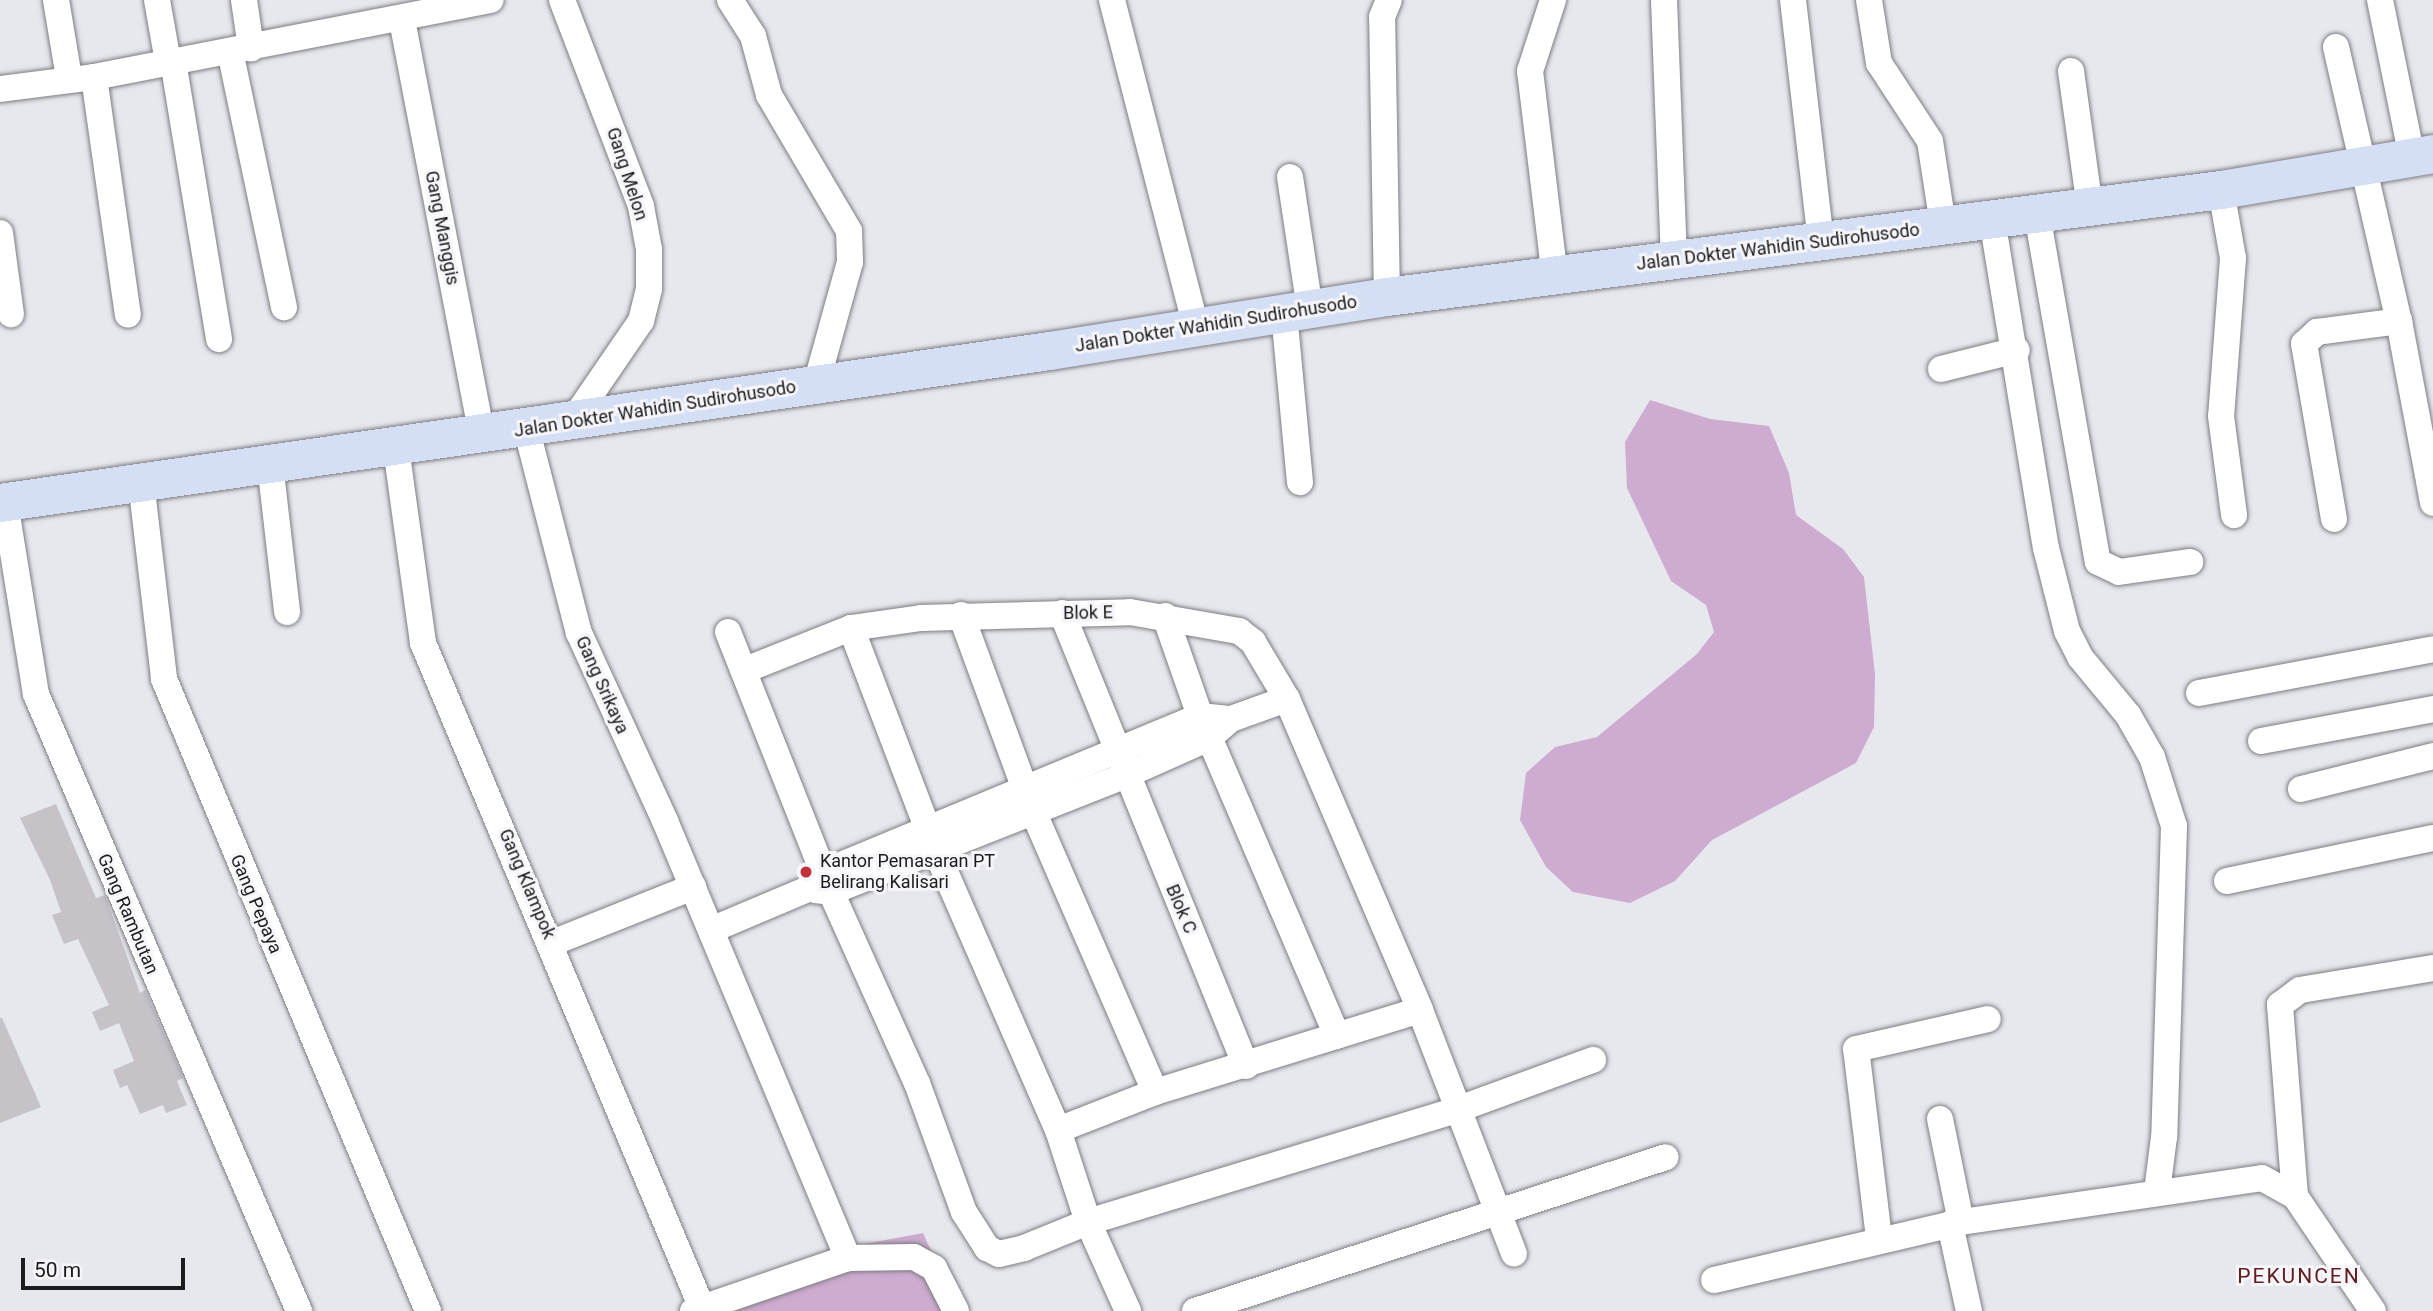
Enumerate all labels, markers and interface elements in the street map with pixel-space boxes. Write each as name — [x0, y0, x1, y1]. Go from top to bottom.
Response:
street label: Gang Melon — [602, 125, 652, 223]
street label: Gang Manggis — [420, 169, 464, 287]
street label: Jalan Dokter Wahidin Sudirohusodo — [1635, 219, 1921, 275]
street label: Jalan Dokter Wahidin Sudirohusodo — [1073, 291, 1359, 357]
street label: Jalan Dokter Wahidin Sudirohusodo — [512, 376, 798, 442]
street label: Blok E — [1063, 602, 1113, 624]
street label: Gang Srikaya — [571, 633, 633, 737]
street label: Gang Klampok — [494, 826, 560, 942]
street label: Gang Rambutan — [93, 850, 163, 978]
street label: Gang Pepaya — [225, 851, 287, 957]
place label: Kantor Pemasaran PT Belirang Kalisari — [820, 851, 995, 894]
marker: Kantor Pemasaran PT Belirang Kalisari — [798, 864, 814, 880]
street label: Blok C — [1161, 881, 1201, 937]
scale bar — [24, 1244, 189, 1288]
text: 50 m — [34, 1258, 81, 1282]
district label: PEKUNCEN — [2238, 1263, 2360, 1289]

